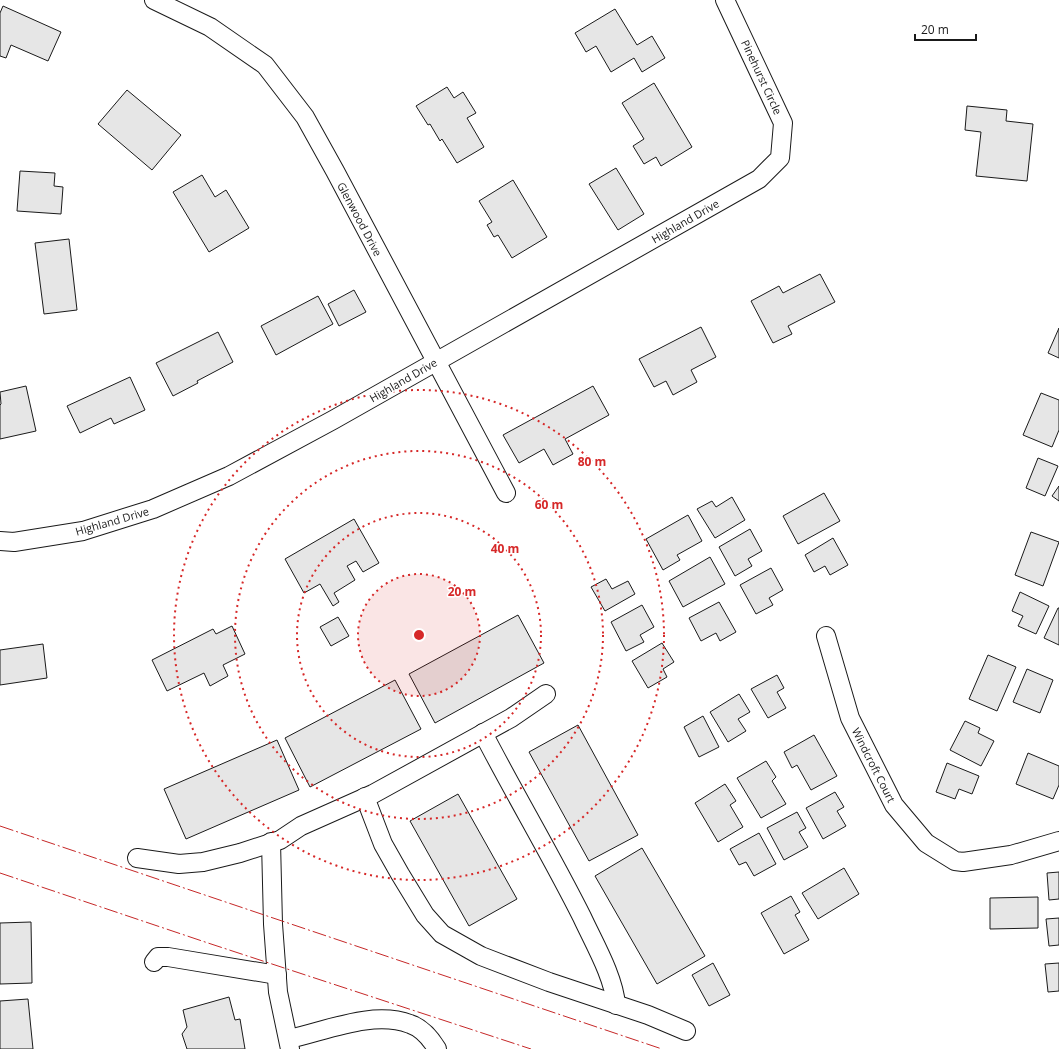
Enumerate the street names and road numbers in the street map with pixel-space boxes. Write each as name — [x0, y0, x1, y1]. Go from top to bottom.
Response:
street label: Pinehurst Circle — [738, 37, 786, 117]
street label: Glenwood Drive — [334, 179, 386, 259]
street label: Highland Drive — [648, 196, 722, 246]
street label: Highland Drive — [366, 355, 440, 405]
street label: Highland Drive — [74, 503, 150, 539]
street label: Windcroft Court — [849, 725, 899, 805]

